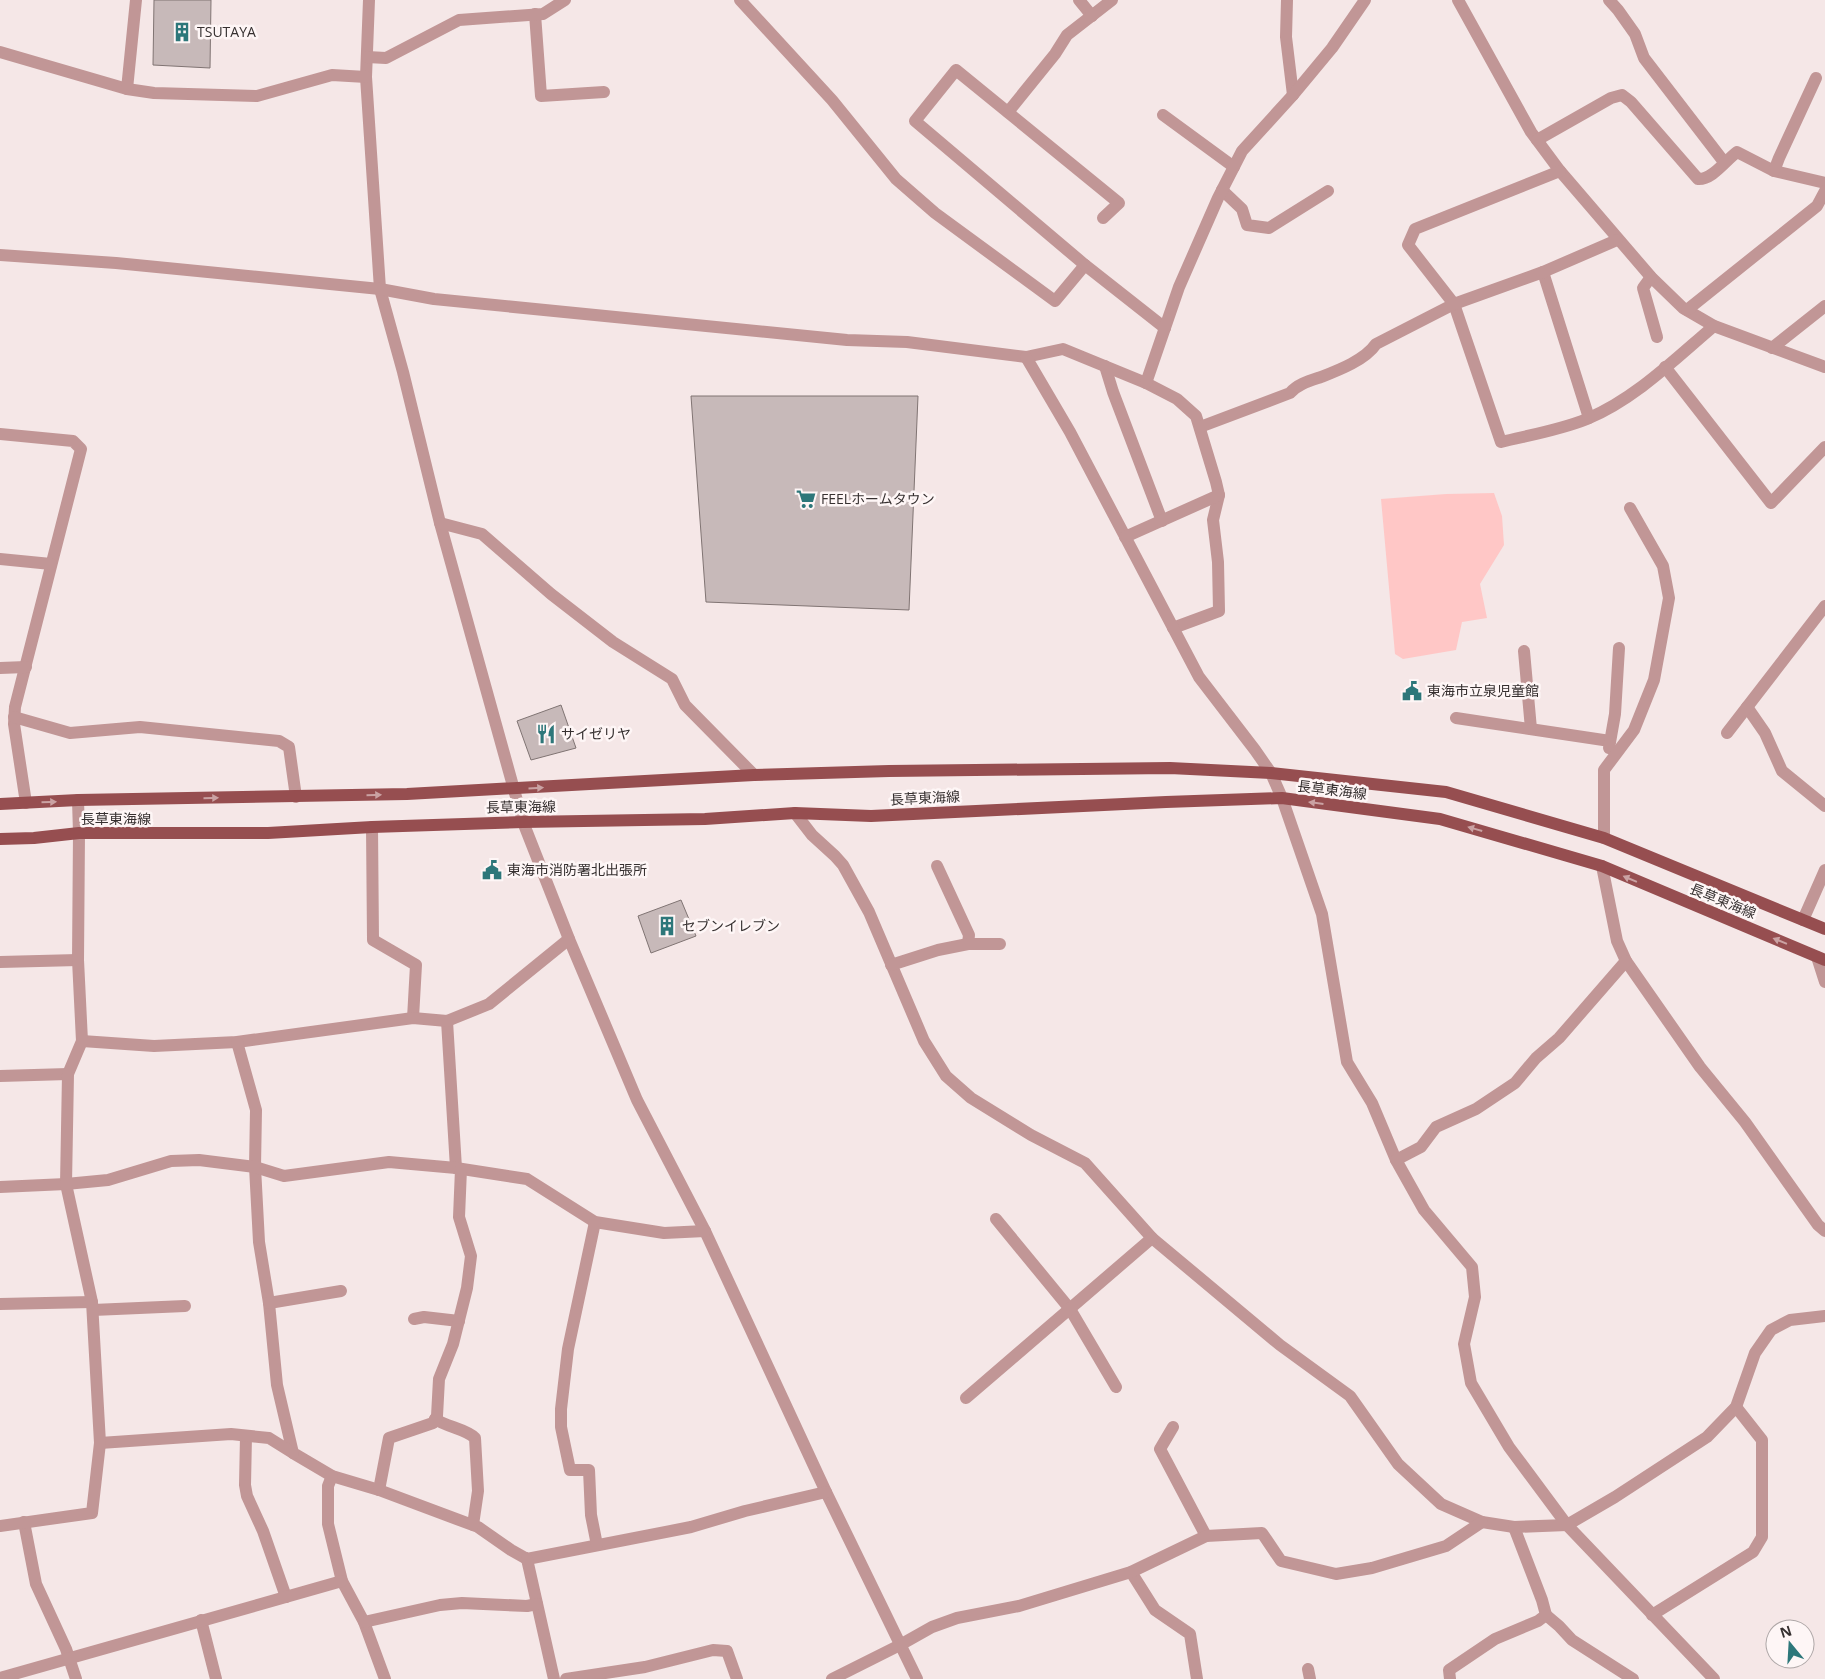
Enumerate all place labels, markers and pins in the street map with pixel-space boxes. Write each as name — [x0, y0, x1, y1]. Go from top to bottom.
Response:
building icon: TSUTAYA — [171, 21, 193, 43]
place label: TSUTAYA — [197, 22, 256, 41]
supermarket icon: FEELホームタウン — [795, 488, 817, 510]
place label: FEELホームタウン — [821, 489, 935, 508]
public building icon: 東海市立泉児童館 — [1401, 680, 1423, 702]
place label: 東海市立泉児童館 — [1427, 681, 1539, 700]
restaurant icon: サイゼリヤ — [535, 723, 557, 745]
place label: サイゼリヤ — [561, 724, 631, 743]
public building icon: 東海市消防署北出張所 — [481, 859, 503, 881]
place label: 東海市消防署北出張所 — [507, 860, 647, 879]
building icon: セブンイレブン — [656, 915, 678, 937]
place label: セブンイレブン — [682, 916, 780, 935]

